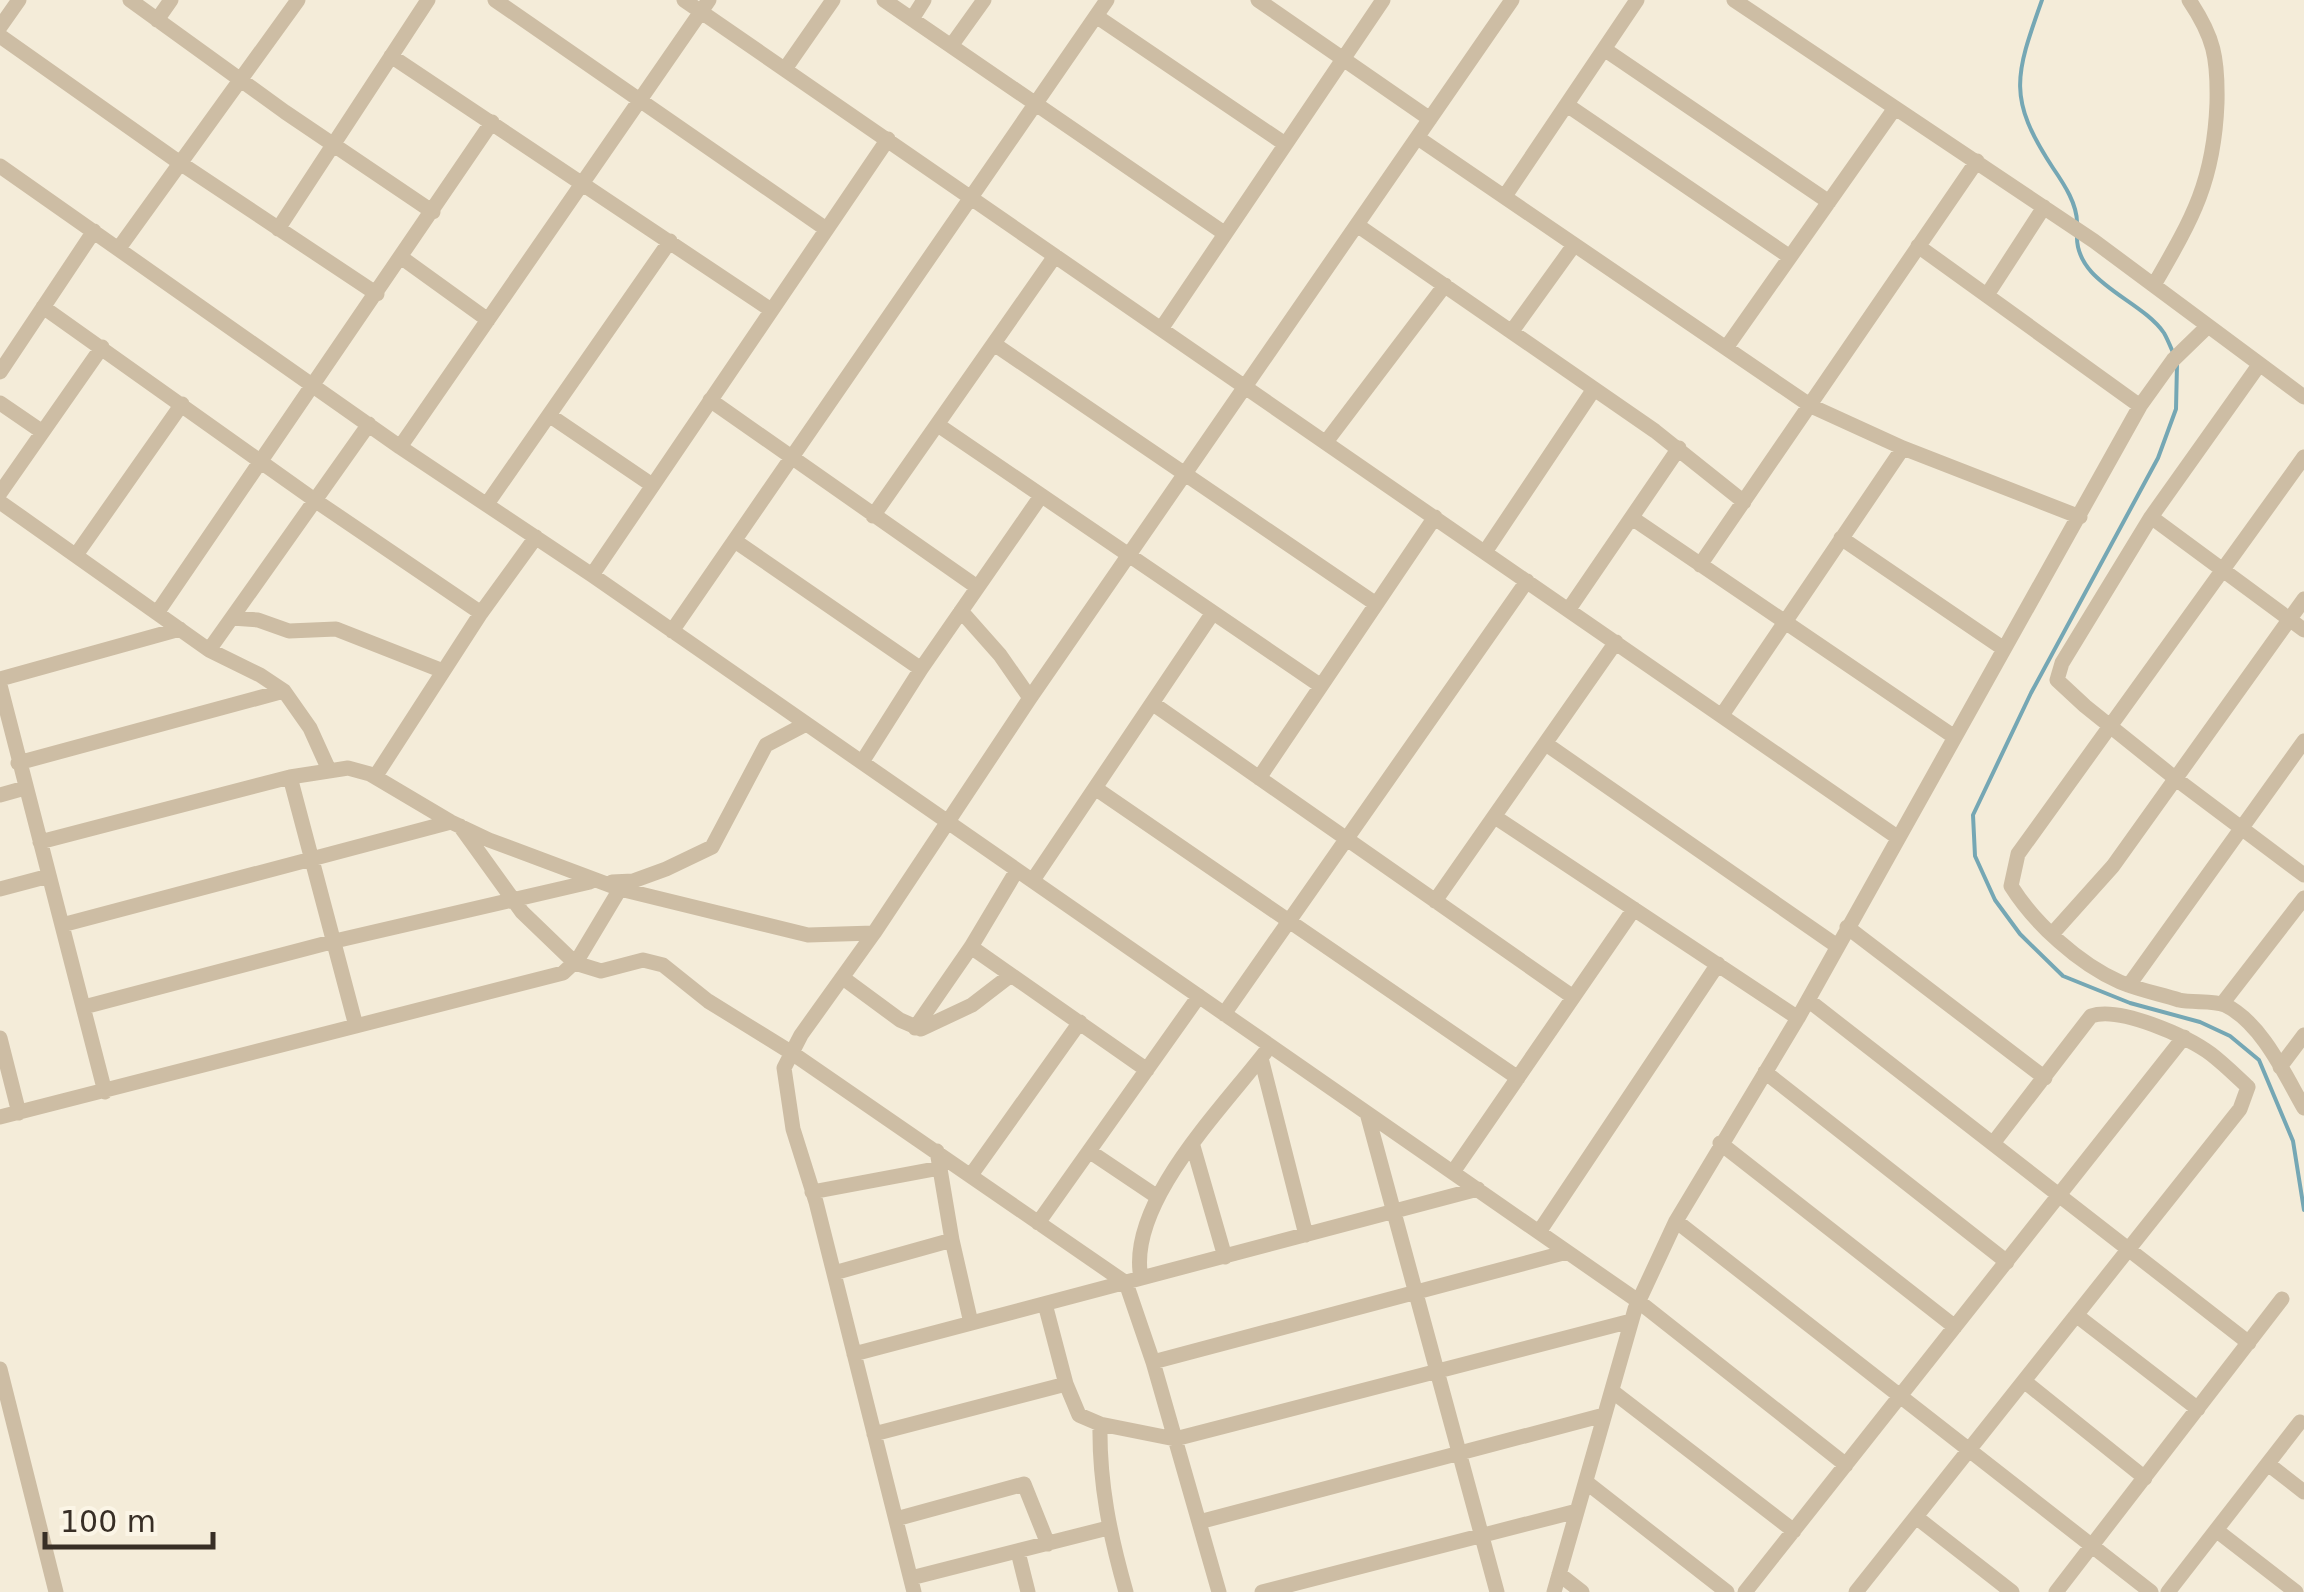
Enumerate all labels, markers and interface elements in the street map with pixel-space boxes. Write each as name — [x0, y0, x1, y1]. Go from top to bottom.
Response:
scale bar — [45, 1487, 212, 1549]
text: 100 m — [60, 1504, 156, 1539]

